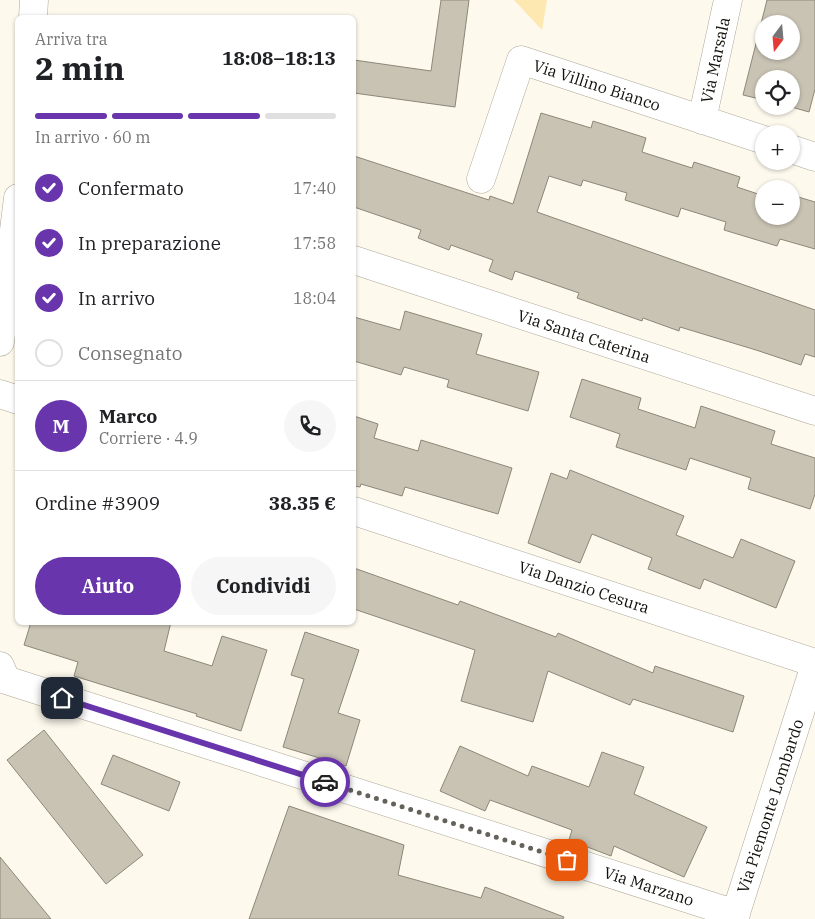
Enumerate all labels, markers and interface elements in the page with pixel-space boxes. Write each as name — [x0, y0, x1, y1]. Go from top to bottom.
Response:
street label: Via Marsala — [696, 15, 734, 105]
north arrow — [755, 15, 800, 60]
map controls — [755, 15, 800, 225]
text: Arriva tra — [35, 29, 107, 49]
text: 18:08–18:13 — [222, 46, 336, 70]
text: 2 min — [35, 47, 125, 89]
street label: Via Villino Bianco — [531, 55, 663, 115]
button: locate — [755, 70, 800, 115]
button: + — [755, 125, 800, 170]
text: In arrivo · 60 m — [35, 127, 151, 147]
icon: check — [35, 174, 63, 202]
text: Confermato — [78, 176, 184, 200]
text: 17:40 — [293, 178, 336, 198]
button: − — [755, 180, 800, 225]
icon: check — [35, 229, 63, 257]
text: In preparazione — [78, 231, 221, 255]
text: 17:58 — [293, 233, 336, 253]
icon: check — [35, 284, 63, 312]
text: In arrivo — [78, 286, 155, 310]
text: 18:04 — [293, 288, 336, 308]
street label: Via Santa Caterina — [515, 305, 653, 367]
text: Consegnato — [78, 341, 183, 365]
button: phone — [284, 400, 336, 452]
text: Marco — [99, 404, 157, 428]
text: M — [52, 414, 70, 438]
text: Corriere · 4.9 — [99, 428, 198, 448]
text: Ordine #3909 — [35, 491, 160, 515]
text: 38.35 € — [269, 491, 336, 515]
street label: Via Danzio Cesura — [516, 556, 652, 618]
button: Aiuto — [35, 557, 181, 615]
button: Condividi — [191, 557, 336, 615]
pin — [41, 677, 83, 719]
icon: home — [48, 684, 76, 712]
street label: Via Piemonte Lombardo — [732, 716, 808, 896]
courier — [300, 757, 350, 807]
icon: car — [311, 768, 339, 796]
pin — [546, 839, 588, 881]
icon: bag — [553, 846, 581, 874]
street label: Via Marzano — [601, 862, 697, 910]

